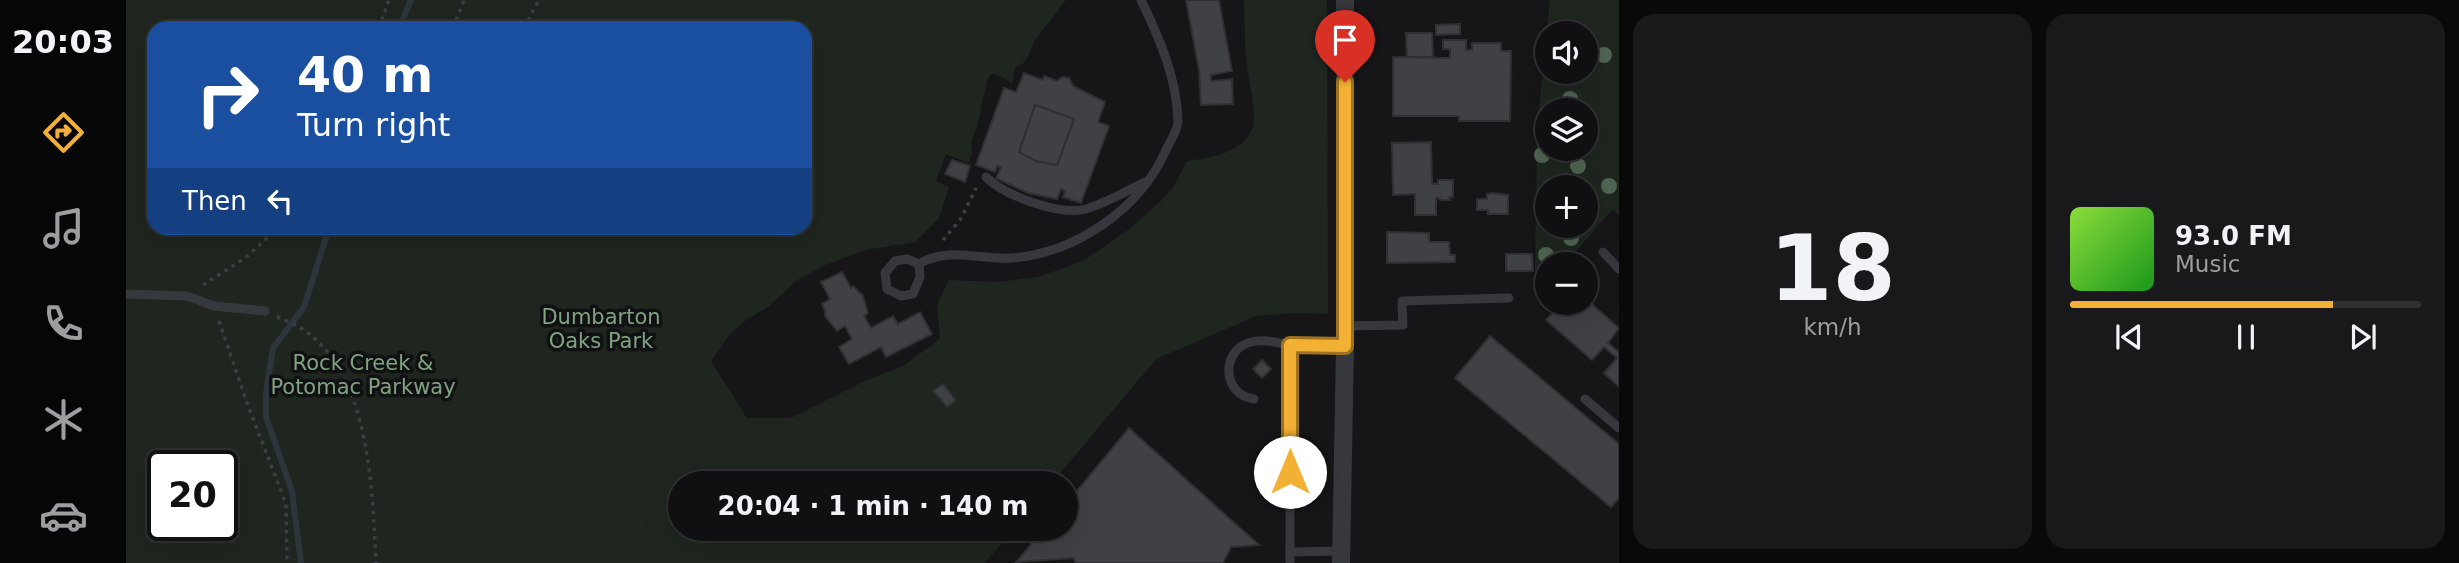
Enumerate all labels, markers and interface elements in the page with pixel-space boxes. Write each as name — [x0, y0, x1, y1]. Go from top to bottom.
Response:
pin — [1315, 10, 1375, 82]
icon: arrive — [1326, 21, 1364, 59]
map controls — [1535, 21, 1598, 315]
button: sound — [1535, 21, 1598, 84]
text: 20:03 — [12, 23, 114, 61]
text: 40 m — [297, 47, 433, 104]
icon: right — [182, 49, 273, 140]
button: layers — [1535, 98, 1598, 161]
text: Turn right — [297, 106, 450, 144]
icon: directions — [39, 108, 88, 157]
button: + — [1535, 175, 1598, 238]
icon: left — [261, 182, 299, 220]
text: Then — [182, 186, 247, 216]
icon: music — [39, 204, 88, 253]
text: 18 — [1769, 216, 1896, 321]
text: 93.0 FM — [2175, 221, 2292, 251]
text: Music — [2175, 251, 2240, 277]
button: − — [1535, 252, 1598, 315]
icon: phone — [39, 299, 88, 348]
park label: Dumbarton Oaks Park — [541, 305, 661, 353]
text: km/h — [1803, 314, 1862, 340]
icon: previous — [2110, 318, 2148, 356]
icon: pause — [2227, 318, 2265, 356]
icon: next — [2344, 318, 2382, 356]
park label: Rock Creek & Potomac Parkway — [270, 351, 456, 399]
icon: climate — [39, 395, 88, 444]
position arrow — [1253, 435, 1327, 509]
speed limit sign: 20 — [147, 450, 238, 541]
icon: car — [39, 491, 88, 540]
text: 20:04 · 1 min · 140 m — [718, 491, 1028, 521]

